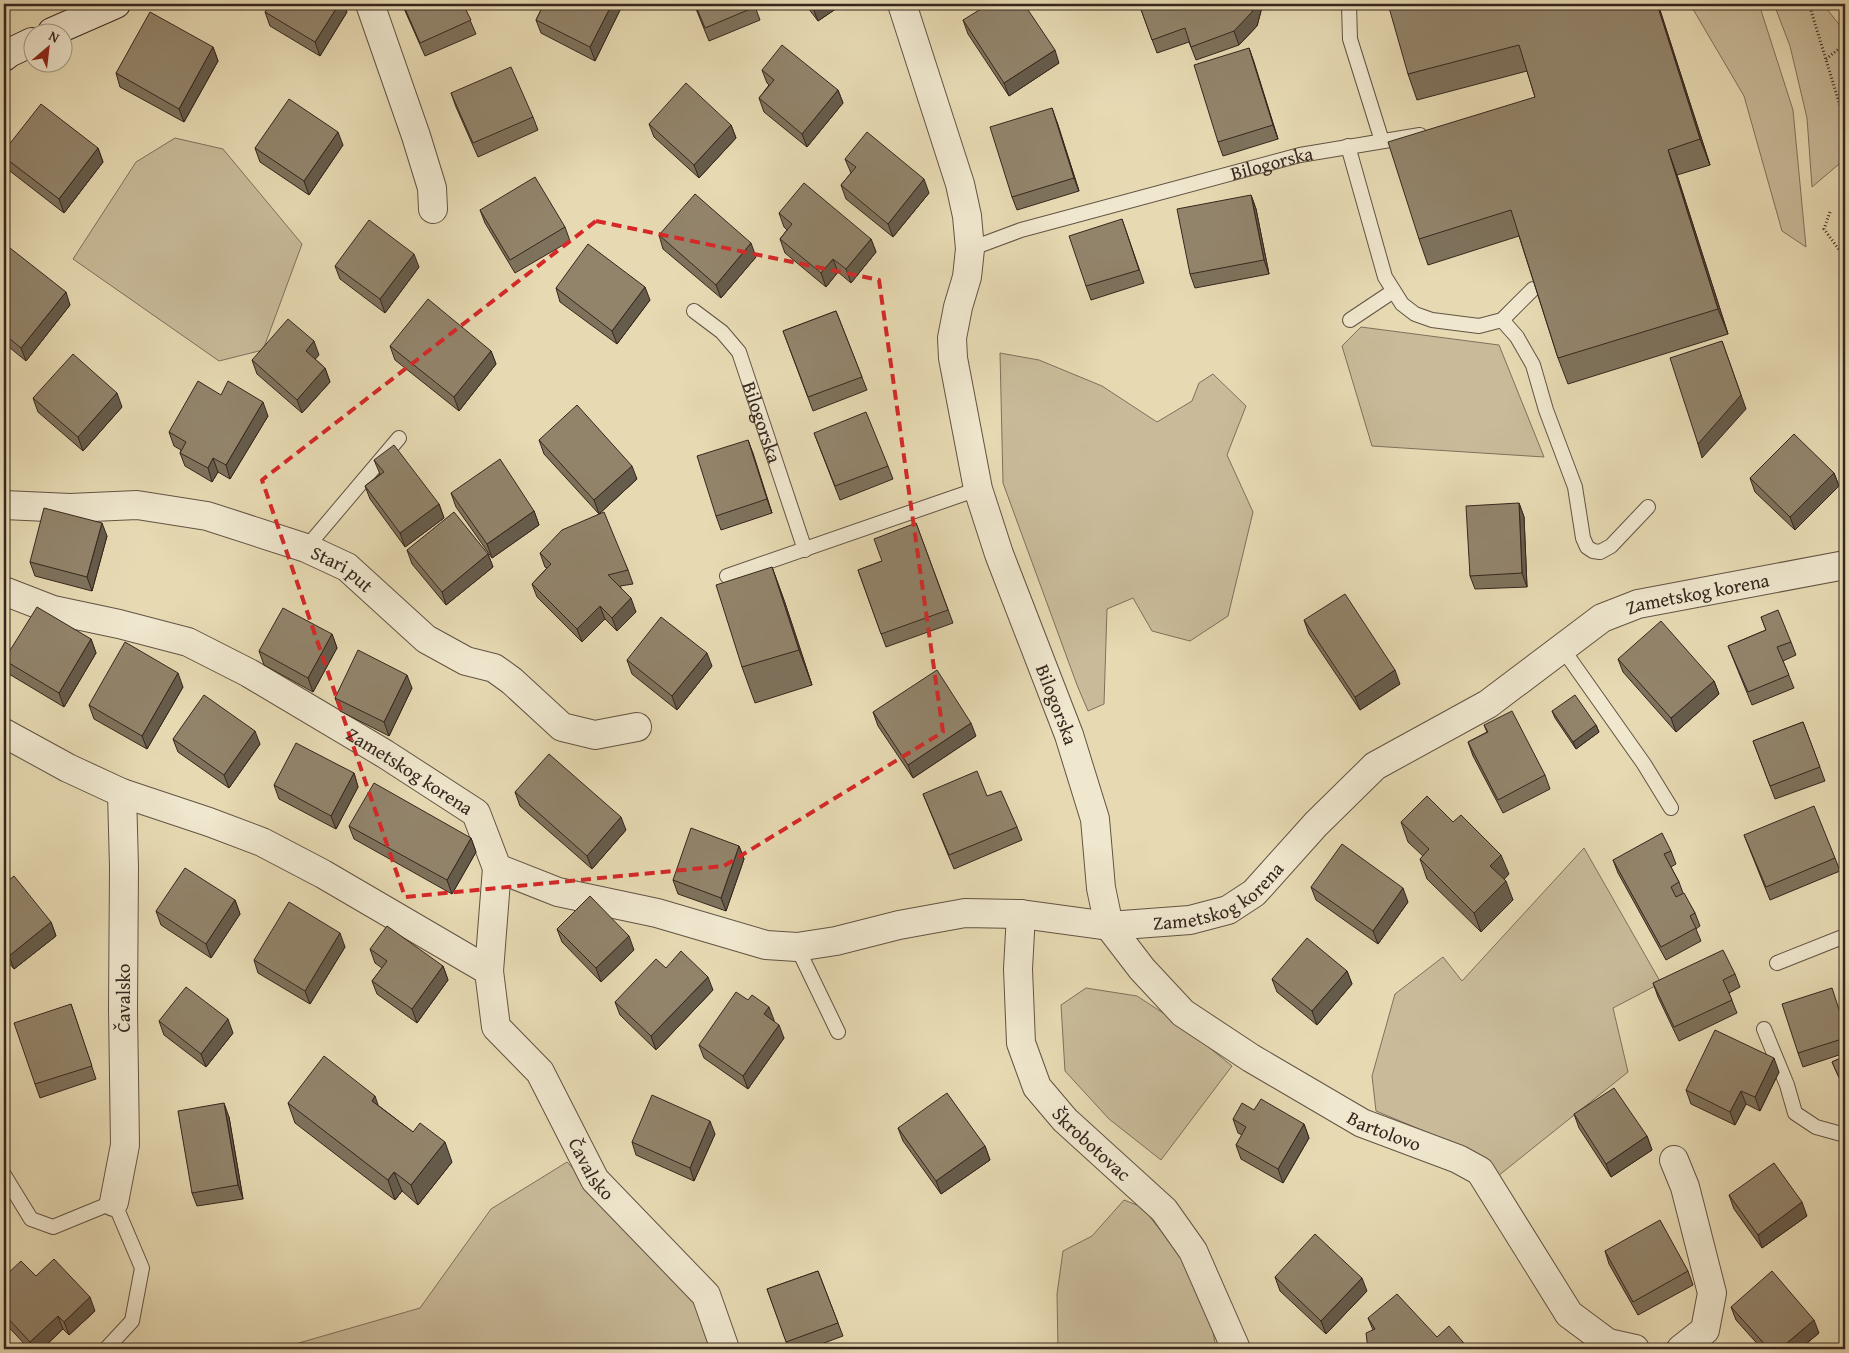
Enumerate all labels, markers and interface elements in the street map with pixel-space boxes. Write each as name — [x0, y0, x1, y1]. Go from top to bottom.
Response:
north arrow — [22, 22, 72, 72]
text: N — [45, 25, 63, 48]
street label: Bilogorska — [1227, 139, 1315, 187]
street label: Bilogorska — [736, 378, 789, 466]
street label: Stari put — [307, 538, 380, 599]
street label: Zametskog korena — [1621, 566, 1772, 622]
street label: Bilogorska — [1029, 660, 1085, 748]
street label: Zametskog korena — [341, 720, 479, 822]
street label: Zametskog korena — [1152, 855, 1290, 937]
street label: Čavalsko — [109, 964, 137, 1032]
street label: Škrobotovac — [1046, 1101, 1137, 1187]
street label: Bartolovo — [1342, 1103, 1425, 1158]
street label: Čavalsko — [562, 1133, 621, 1206]

